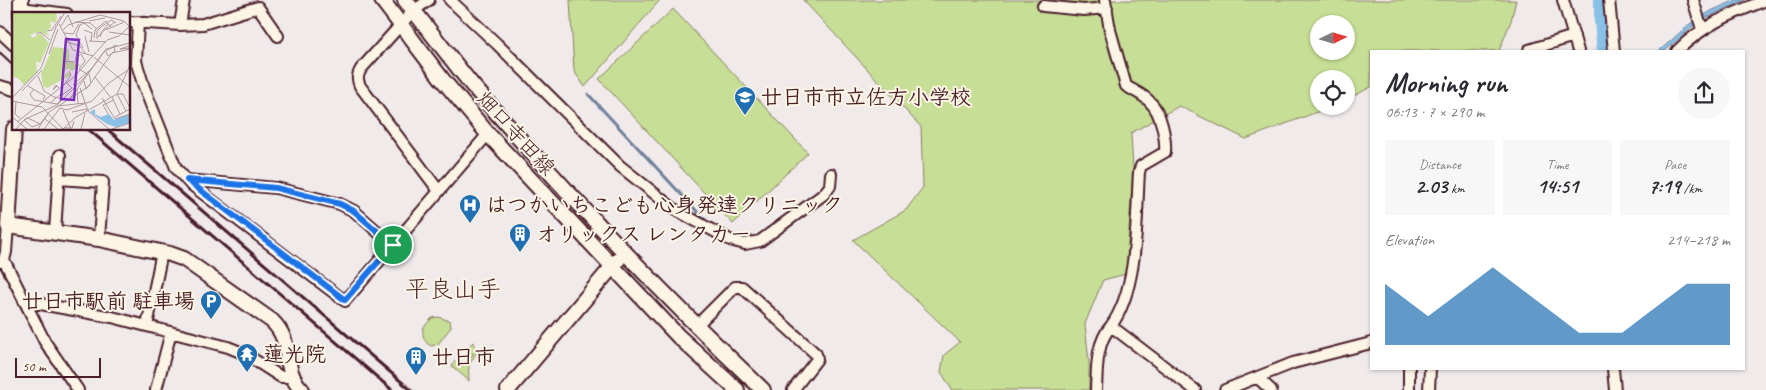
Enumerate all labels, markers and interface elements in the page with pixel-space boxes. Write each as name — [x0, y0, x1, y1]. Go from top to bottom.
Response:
inset map — [12, 12, 130, 130]
north arrow — [1310, 15, 1355, 60]
map controls — [1310, 15, 1355, 115]
text: Morning run — [1385, 65, 1507, 100]
button: share — [1678, 67, 1730, 119]
button: locate — [1310, 70, 1355, 115]
place label: 廿日市市立佐方小学校 — [761, 84, 971, 110]
street label: 畑口寺田線 — [471, 85, 561, 181]
school or university icon: 廿日市市立佐方小学校 — [733, 85, 757, 116]
text: 06:13 · 7 × 290 m — [1385, 102, 1484, 122]
text: Distance — [1419, 156, 1461, 173]
text: Time — [1547, 156, 1568, 173]
text: Pace — [1664, 156, 1686, 173]
text: 2.03 — [1415, 173, 1448, 199]
text: 14:51 — [1537, 173, 1578, 199]
text: 7:19 — [1648, 173, 1680, 199]
text: km — [1448, 180, 1465, 197]
text: /km — [1680, 180, 1702, 197]
place label: はつかいちこども心身発達クリニック — [486, 192, 843, 218]
hospital icon: はつかいちこども心身発達クリニック — [458, 193, 482, 224]
place label: オリックス レンタカー — [536, 221, 751, 247]
building icon: オリックス レンタカー — [508, 222, 532, 253]
pin — [372, 224, 414, 266]
text: Elevation — [1385, 230, 1434, 250]
text: 214–218 m — [1667, 230, 1730, 250]
icon: arrive — [379, 231, 407, 259]
district label: 平良山手 — [405, 274, 501, 304]
place label: 廿日市駅前 駐車場 — [22, 288, 195, 314]
parking icon: 廿日市駅前 駐車場 — [199, 289, 223, 320]
place label: 蓮光院 — [263, 341, 326, 367]
temple icon: 蓮光院 — [235, 342, 259, 373]
place label: 廿日市 — [432, 344, 495, 370]
building icon: 廿日市 — [404, 345, 428, 376]
scale bar — [15, 355, 101, 378]
text: 50 m — [22, 358, 46, 375]

